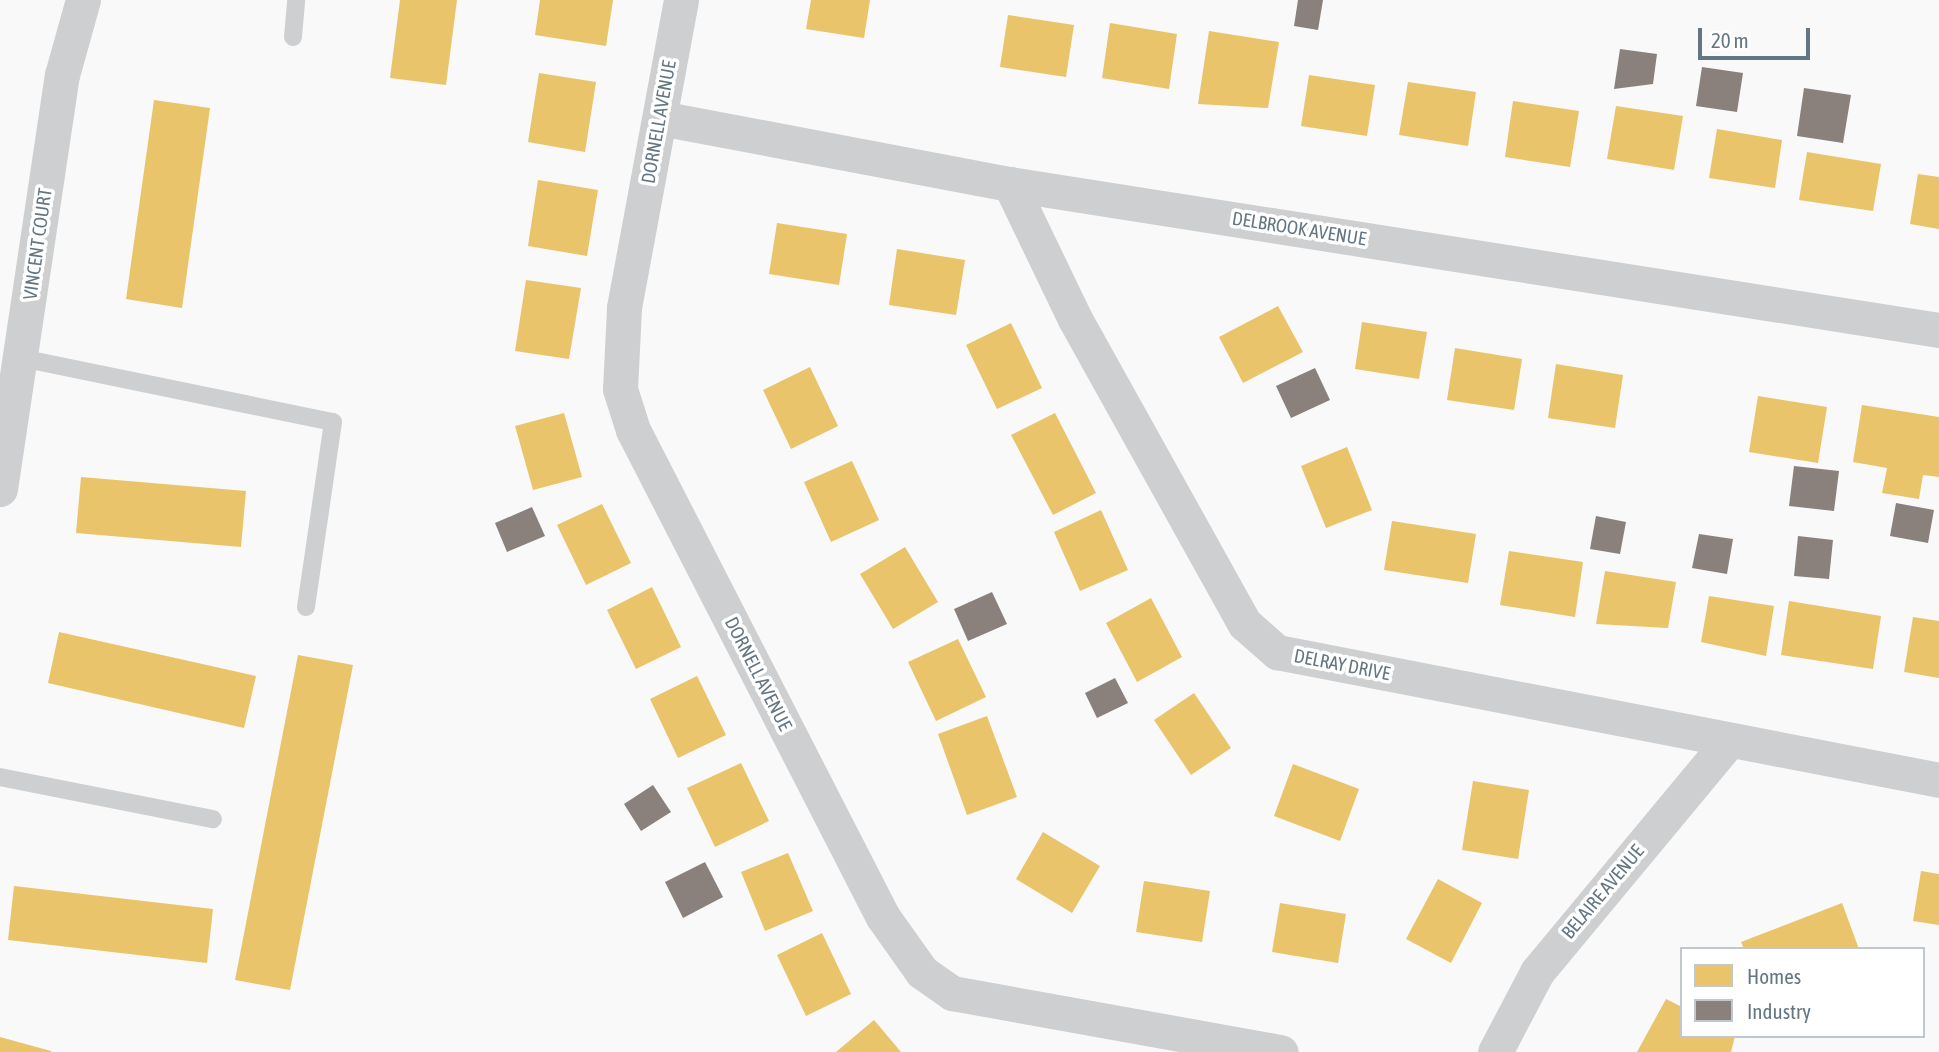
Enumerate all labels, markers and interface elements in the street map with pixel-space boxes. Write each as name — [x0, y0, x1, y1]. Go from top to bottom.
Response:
scale bar — [1701, 14, 1813, 58]
text: 20 m — [1711, 28, 1749, 52]
street label: DORNELL AVENUE — [637, 59, 681, 185]
street label: VINCENT COURT — [19, 187, 57, 301]
street label: DELBROOK AVENUE — [1230, 207, 1368, 251]
street label: DORNELL AVENUE — [720, 613, 796, 735]
street label: DELRAY DRIVE — [1292, 645, 1392, 685]
street label: BELAIRE AVENUE — [1557, 840, 1649, 944]
legend — [1680, 947, 1925, 1038]
text: Homes — [1747, 964, 1801, 988]
text: Industry — [1747, 999, 1811, 1023]

